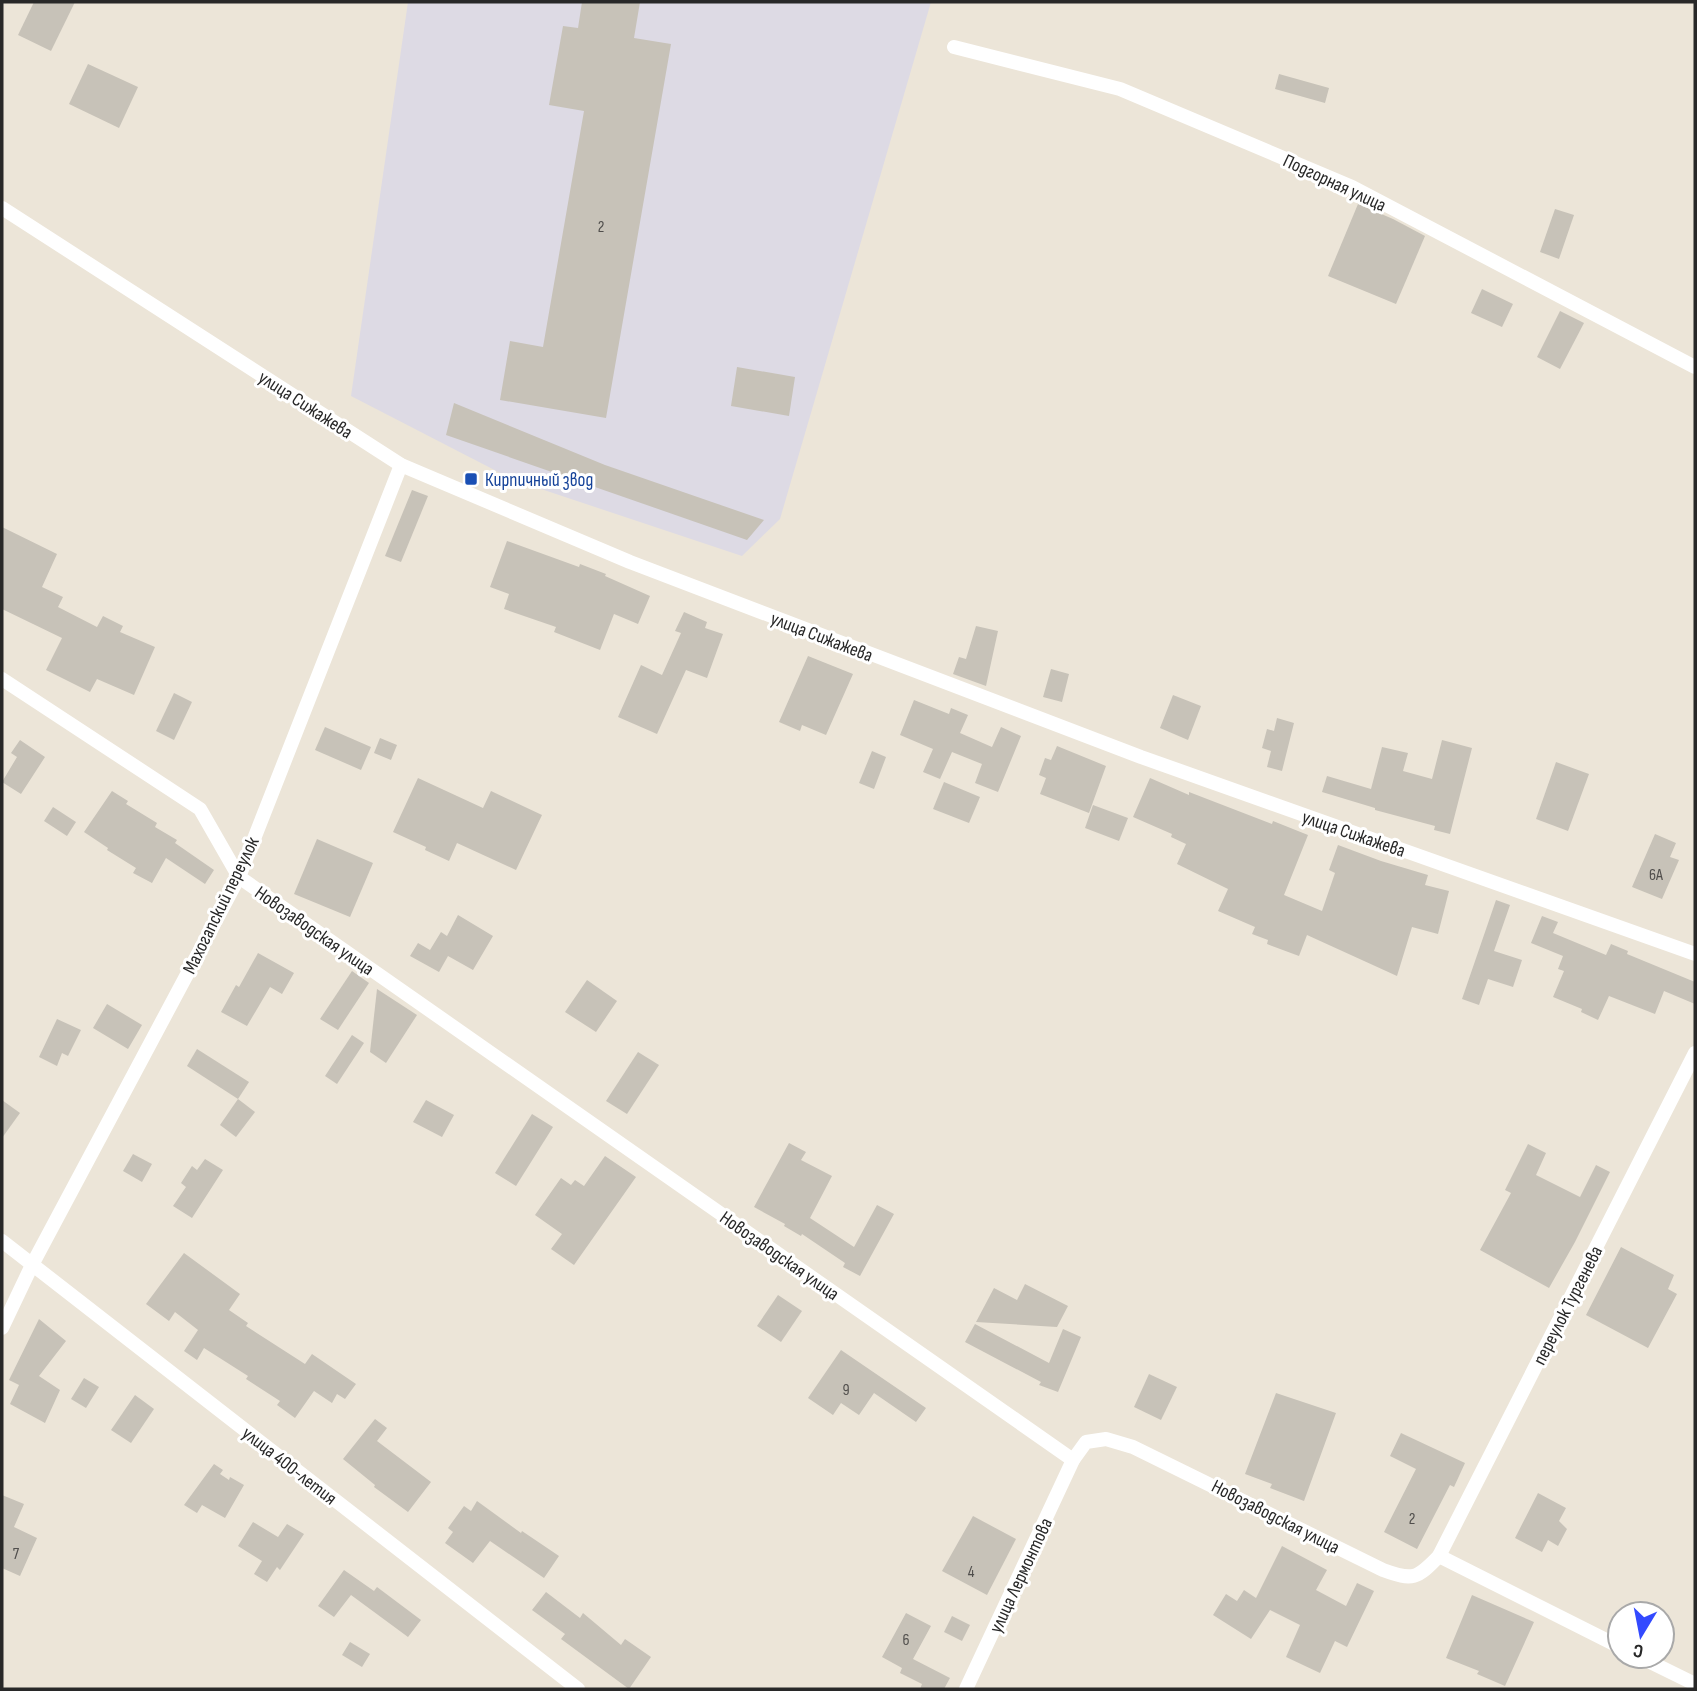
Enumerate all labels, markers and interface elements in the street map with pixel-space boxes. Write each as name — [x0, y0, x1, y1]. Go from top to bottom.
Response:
street label: Подгорная улица — [1279, 149, 1390, 217]
house number: 2 — [598, 218, 604, 237]
street label: улица Сижажева — [254, 366, 357, 444]
place label: Кирпичный звод — [485, 469, 593, 492]
marker: Кирпичный звод — [463, 471, 479, 487]
street label: улица Сижажева — [767, 607, 876, 667]
street label: улица Сижажева — [1299, 806, 1408, 863]
street label: Махогапский переулок — [178, 833, 265, 978]
house number: 6А — [1649, 866, 1663, 885]
street label: Новозаводская улица — [250, 881, 378, 981]
street label: Новозаводская улица — [715, 1206, 843, 1306]
street label: переулок Тургенева — [1528, 1242, 1608, 1369]
house number: 9 — [842, 1381, 850, 1400]
street label: улица 400-летия — [237, 1422, 341, 1510]
street label: Новозаводская улица — [1207, 1475, 1343, 1559]
house number: 2 — [1409, 1510, 1415, 1529]
street label: улица Лермонтова — [985, 1514, 1058, 1637]
house number: 7 — [13, 1545, 20, 1564]
house number: 4 — [968, 1563, 975, 1582]
north arrow — [1606, 1600, 1676, 1670]
house number: 6 — [902, 1631, 910, 1650]
text: С — [1631, 1638, 1645, 1662]

